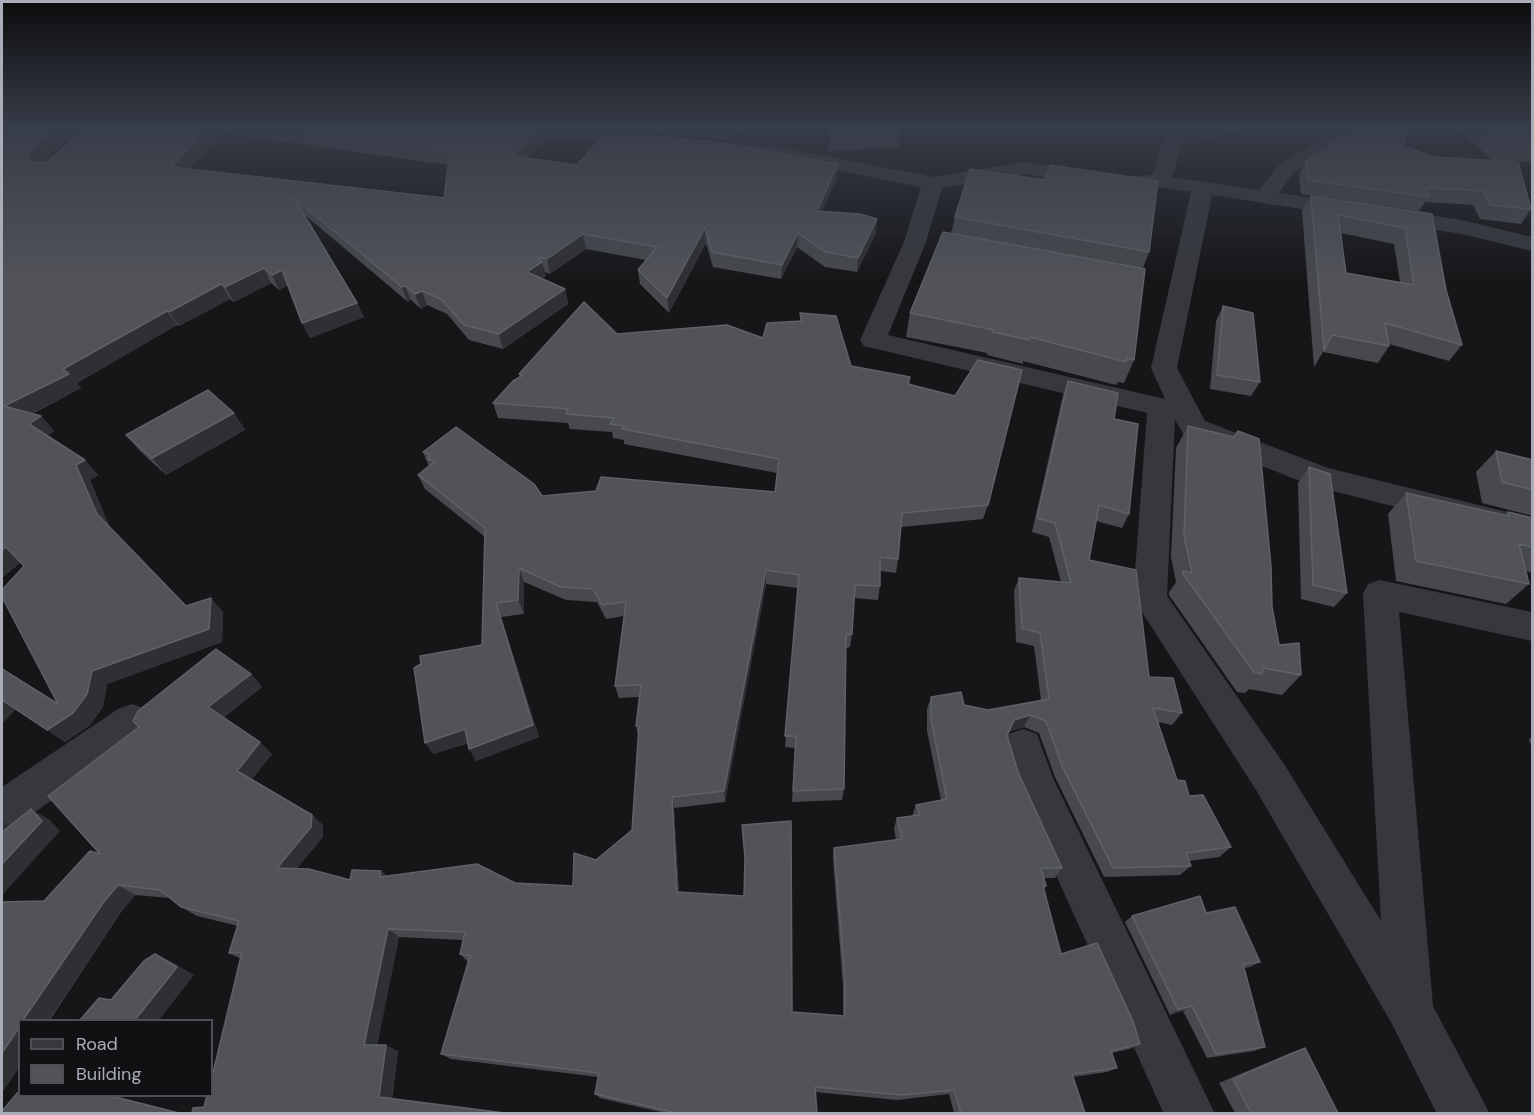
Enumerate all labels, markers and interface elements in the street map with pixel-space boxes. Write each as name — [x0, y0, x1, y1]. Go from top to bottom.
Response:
legend — [18, 1019, 213, 1097]
text: Road — [76, 1032, 118, 1056]
text: Building — [76, 1062, 141, 1086]

